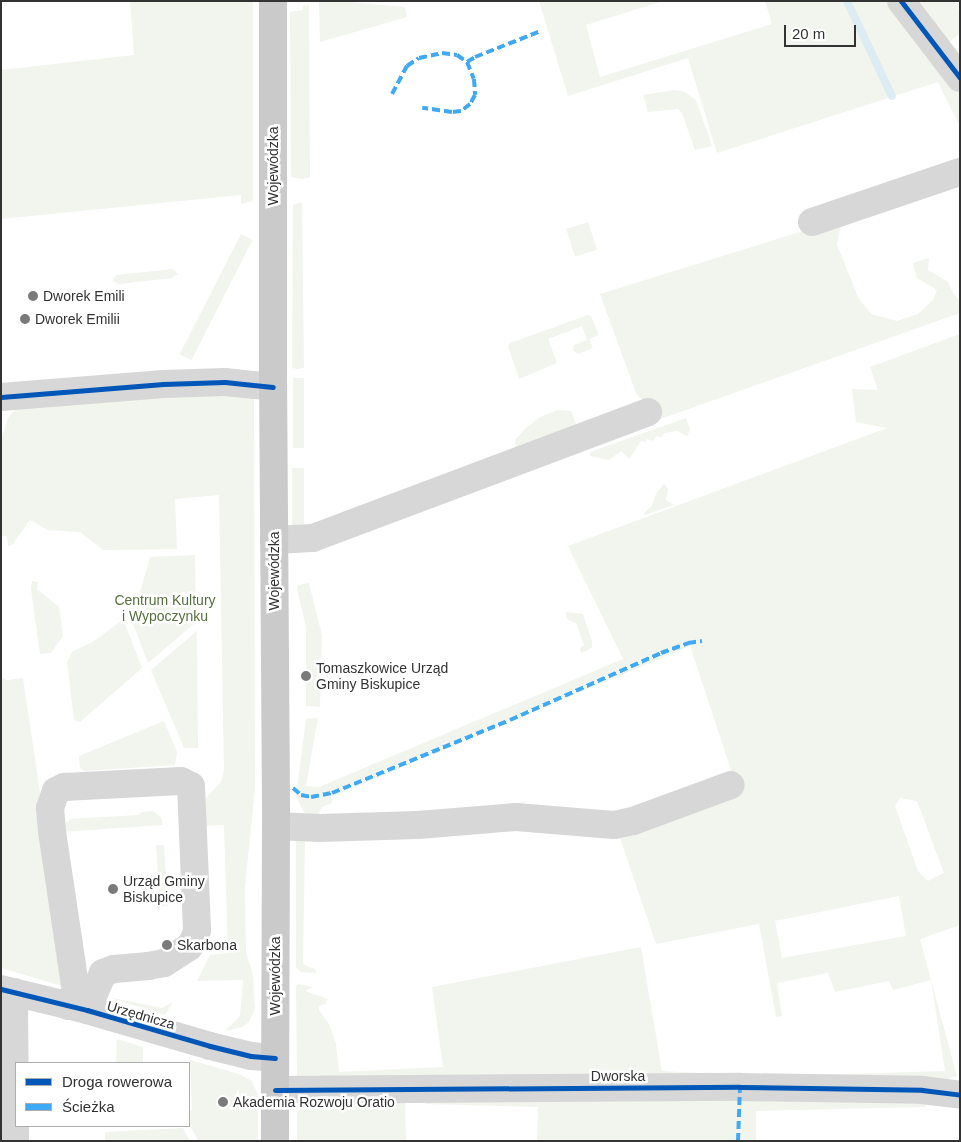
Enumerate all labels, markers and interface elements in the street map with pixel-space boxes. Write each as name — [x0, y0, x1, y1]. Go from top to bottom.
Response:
scale bar — [786, 15, 858, 47]
text: 20 m — [792, 25, 825, 42]
street label: Wojewódzka — [265, 126, 281, 206]
place label: Dworek Emili — [43, 288, 125, 304]
marker: Dworek Emili — [27, 290, 39, 302]
place label: Dworek Emilii — [35, 311, 120, 327]
marker: Dworek Emilii — [19, 313, 31, 325]
street label: Wojewódzka — [266, 531, 282, 611]
park label: Centrum Kultury i Wypoczynku — [114, 592, 216, 624]
place label: Tomaszkowice Urząd Gminy Biskupice — [316, 660, 448, 692]
marker: Tomaszkowice Urząd Gminy Biskupice — [300, 670, 312, 682]
place label: Urząd Gminy Biskupice — [123, 873, 205, 906]
marker: Urząd Gminy Biskupice — [107, 883, 119, 895]
street label: Wojewódzka — [267, 936, 283, 1016]
place label: Skarbona — [177, 937, 237, 953]
marker: Skarbona — [161, 939, 173, 951]
street label: Urzędnicza — [105, 997, 177, 1033]
legend — [15, 1062, 190, 1127]
street label: Dworska — [591, 1068, 645, 1084]
text: Droga rowerowa — [62, 1073, 172, 1090]
place label: Akademia Rozwoju Oratio — [233, 1094, 395, 1110]
marker: Akademia Rozwoju Oratio — [217, 1096, 229, 1108]
text: Ścieżka — [62, 1098, 115, 1115]

